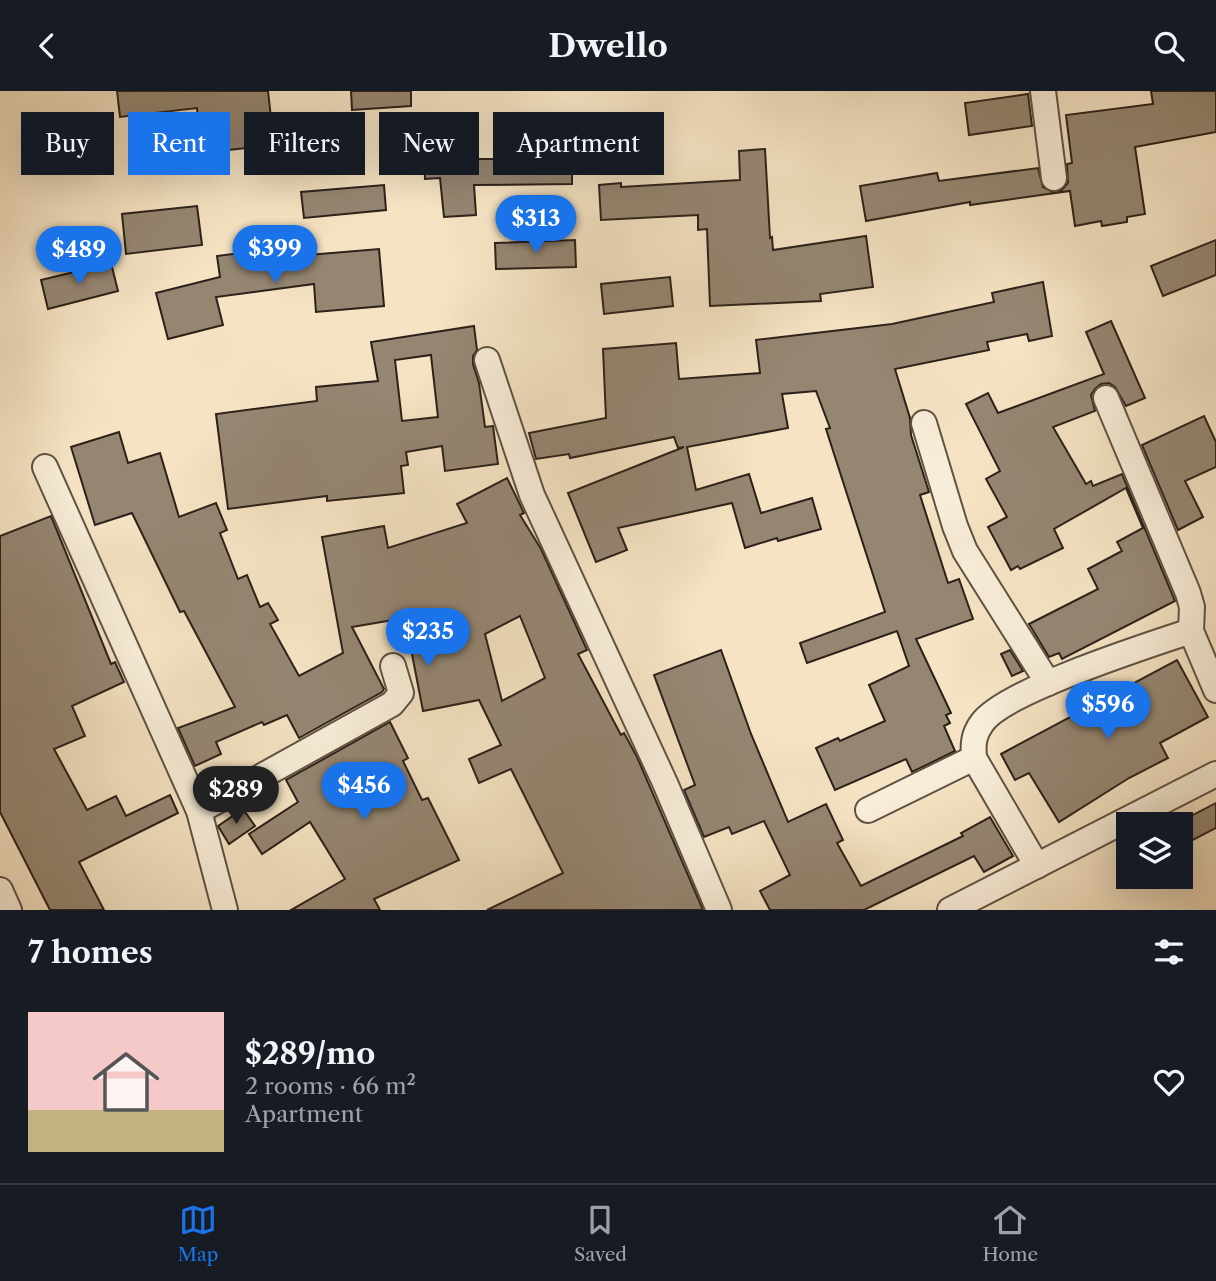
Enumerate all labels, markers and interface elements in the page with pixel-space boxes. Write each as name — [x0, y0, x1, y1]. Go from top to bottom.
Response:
text: Dwello — [548, 26, 668, 65]
icon: back — [28, 27, 66, 65]
icon: search — [1150, 27, 1188, 65]
chip: Buy — [21, 112, 114, 175]
chip: Rent — [128, 112, 230, 175]
chip: Filters — [244, 112, 365, 175]
chip: New — [379, 112, 479, 175]
chip: Apartment — [493, 112, 664, 175]
pin: $313 — [495, 195, 577, 255]
text: $313 — [511, 204, 561, 232]
pin: $399 — [234, 225, 316, 285]
pin: $489 — [38, 227, 120, 286]
text: $399 — [248, 234, 302, 262]
text: $489 — [52, 235, 106, 263]
pin: $235 — [387, 609, 469, 668]
text: $235 — [402, 617, 454, 645]
pin: $596 — [1067, 681, 1149, 741]
text: $596 — [1081, 690, 1135, 718]
pin: $456 — [323, 763, 405, 822]
pin: $289 — [195, 767, 277, 826]
text: $456 — [338, 771, 390, 799]
text: $289 — [209, 775, 263, 803]
map controls — [1116, 812, 1193, 889]
button: layers — [1116, 812, 1193, 889]
icon: filters — [1150, 933, 1188, 971]
text: 7 homes — [28, 934, 153, 971]
text: $289/mo — [245, 1035, 375, 1072]
icon: home — [84, 1040, 168, 1124]
icon: heart — [1150, 1063, 1188, 1101]
text: 2 rooms · 66 m² — [245, 1072, 416, 1100]
text: Apartment — [245, 1100, 363, 1128]
tab: Map — [178, 1201, 219, 1266]
tab: Saved — [574, 1201, 627, 1266]
tab: Home — [982, 1201, 1038, 1266]

